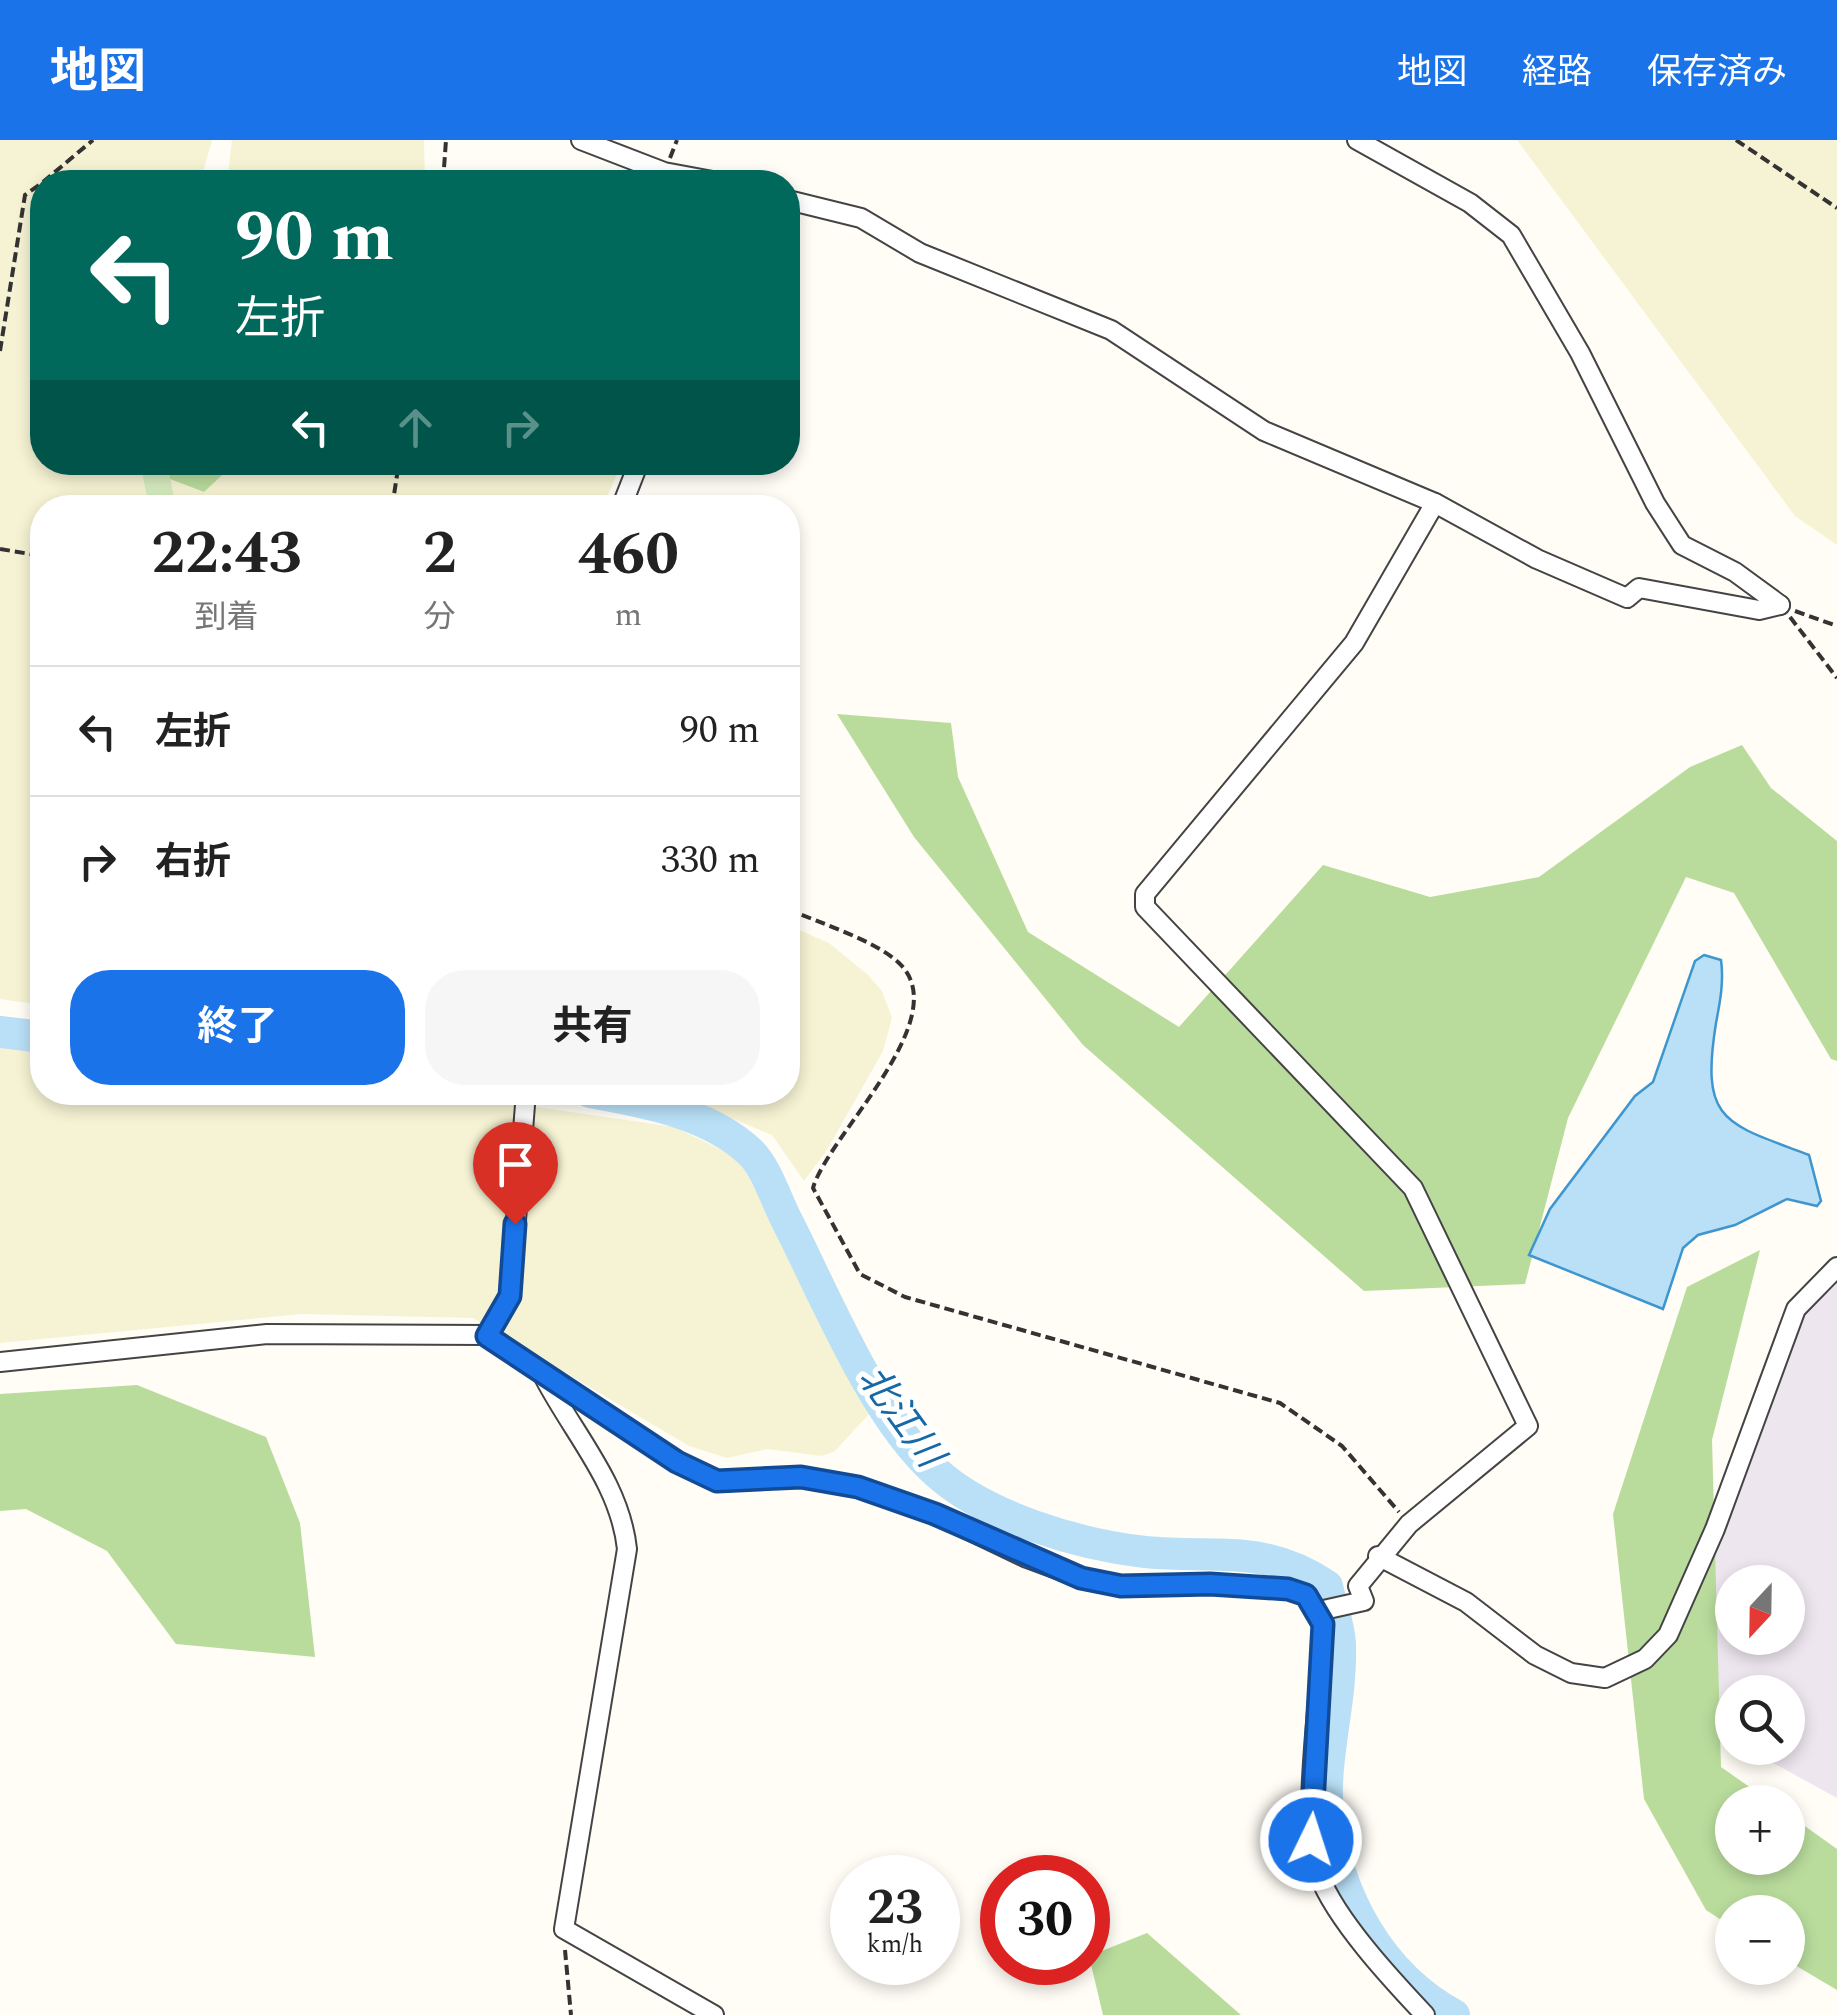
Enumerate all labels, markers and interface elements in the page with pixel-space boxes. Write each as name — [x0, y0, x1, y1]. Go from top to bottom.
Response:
text: 地図 — [50, 36, 146, 109]
text: 地図 — [1397, 46, 1467, 99]
text: 経路 — [1522, 46, 1592, 99]
text: 保存済み — [1647, 46, 1787, 99]
text: 90 m — [235, 185, 394, 291]
icon: left — [70, 210, 200, 340]
text: 左折 — [235, 285, 325, 354]
icon: left — [283, 400, 338, 455]
icon: ahead — [388, 400, 443, 455]
icon: right — [493, 400, 548, 455]
text: 22:43 — [151, 508, 302, 600]
text: 2 — [423, 508, 457, 600]
text: 460 — [578, 509, 679, 601]
text: m — [615, 591, 642, 640]
text: 到着 — [195, 593, 259, 642]
text: 分 — [424, 593, 456, 642]
text: 90 m — [680, 702, 760, 760]
icon: left — [70, 704, 125, 759]
text: 左折 — [155, 704, 231, 762]
text: 330 m — [661, 832, 760, 890]
icon: right — [70, 834, 125, 889]
text: 右折 — [155, 834, 231, 892]
button: 終了 — [70, 970, 405, 1085]
button: 共有 — [425, 970, 760, 1085]
pin — [473, 1122, 558, 1225]
icon: arrive — [488, 1137, 543, 1192]
water label: 北江川 — [843, 1354, 959, 1483]
north arrow — [1715, 1565, 1805, 1655]
map controls — [1715, 1565, 1805, 1985]
button: search — [1715, 1675, 1805, 1765]
button: + — [1715, 1785, 1805, 1875]
position arrow — [1259, 1788, 1363, 1892]
speed limit sign: 30 — [980, 1855, 1110, 1985]
text: 23 — [867, 1870, 923, 1946]
button: − — [1715, 1895, 1805, 1985]
text: km/h — [867, 1926, 923, 1964]

